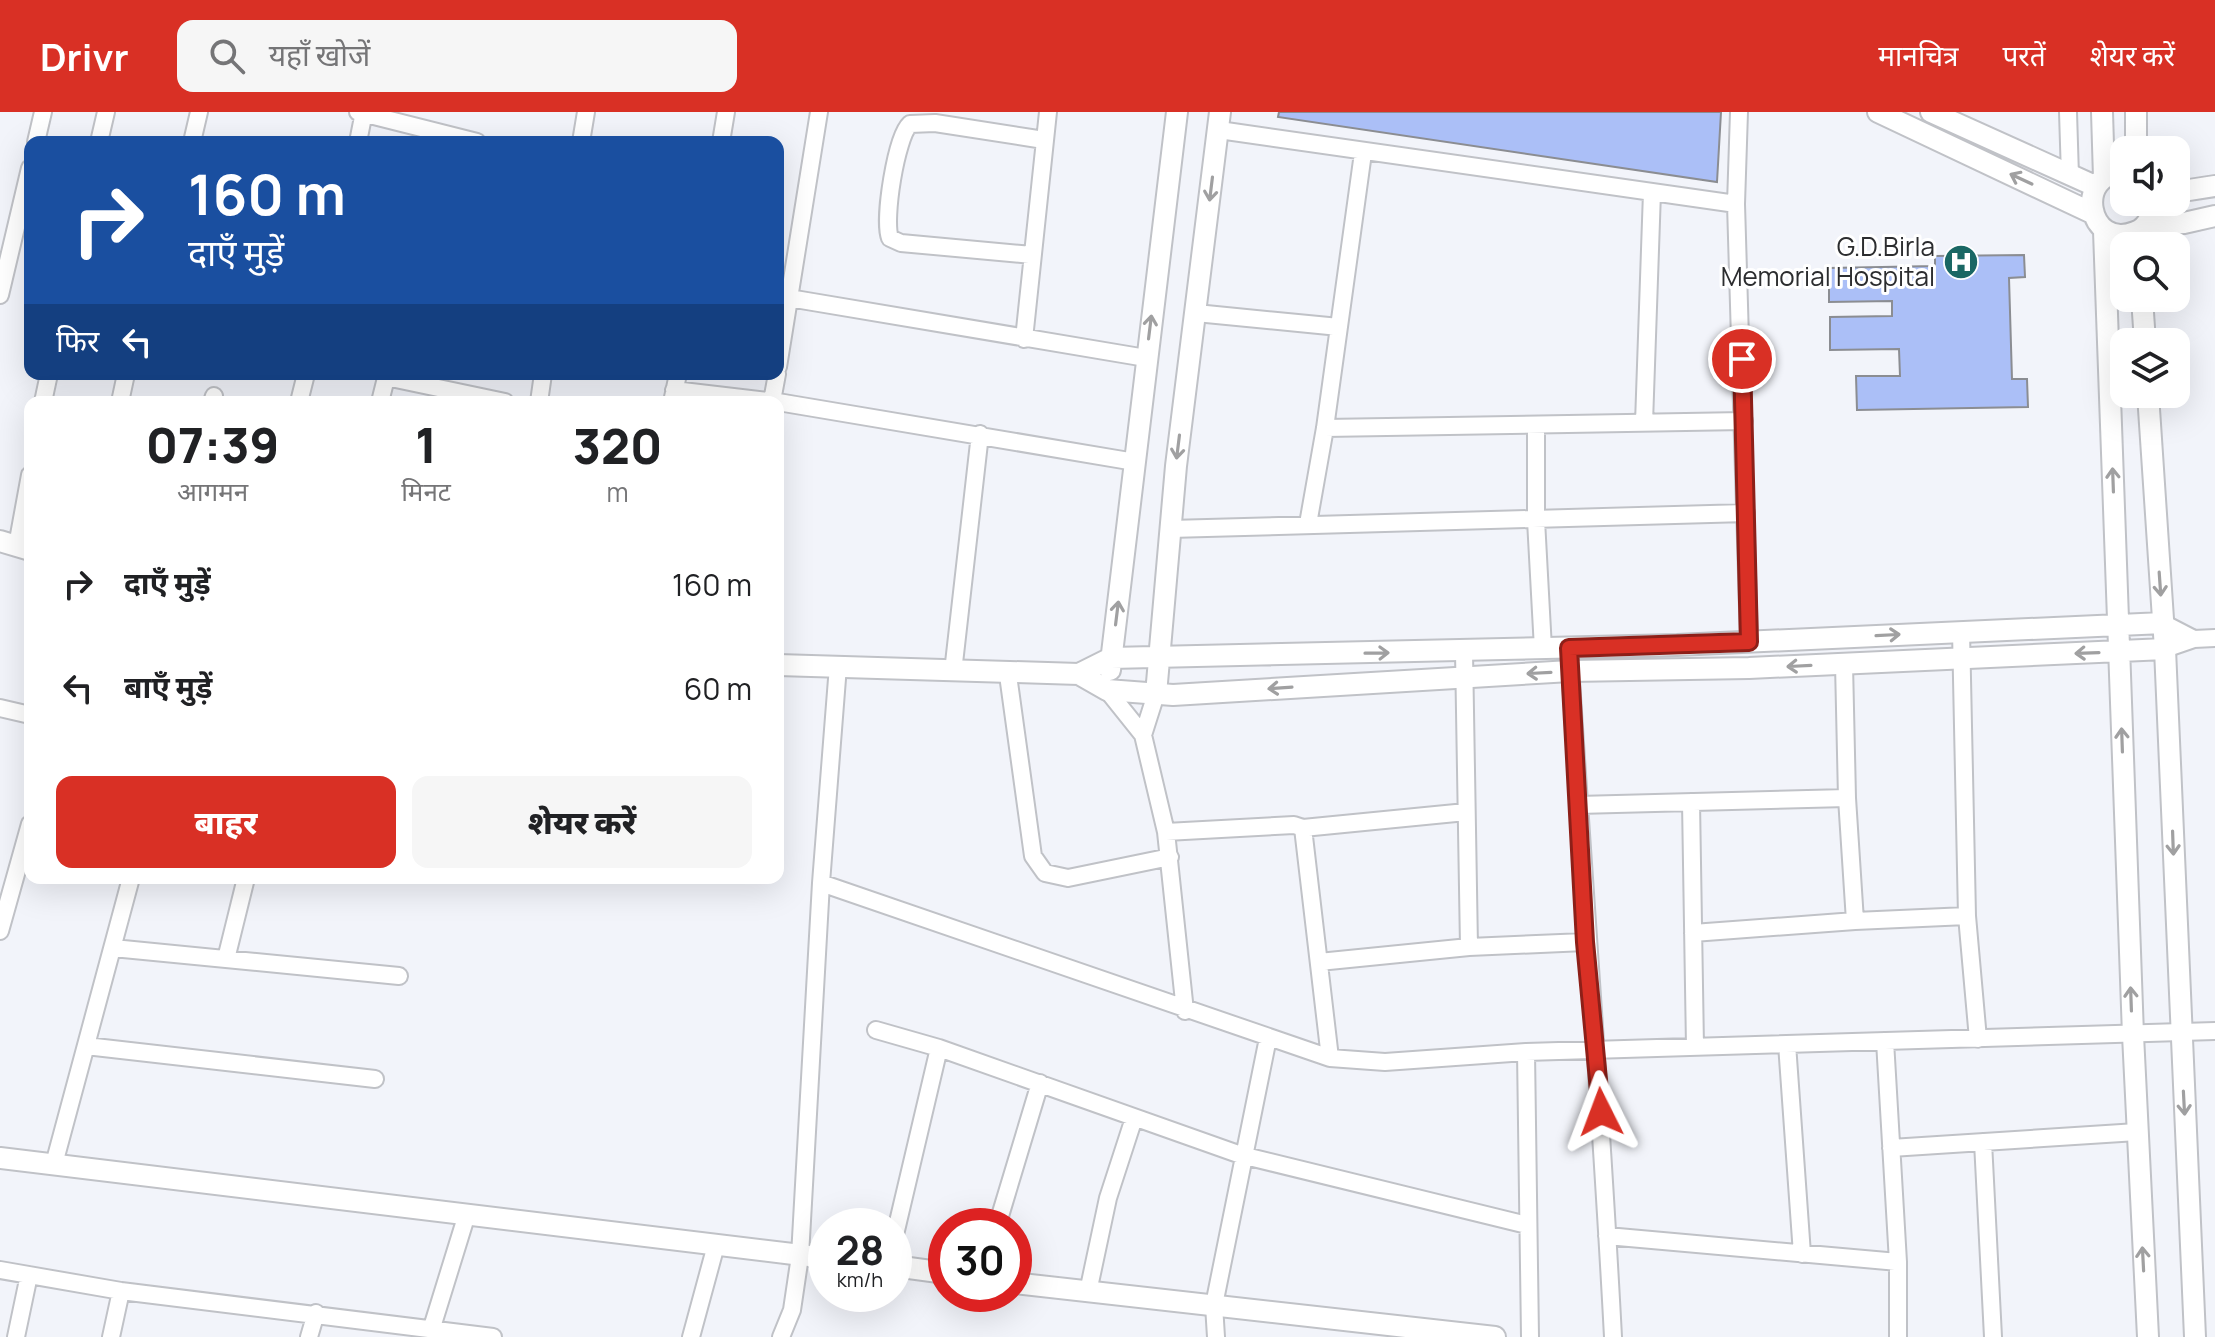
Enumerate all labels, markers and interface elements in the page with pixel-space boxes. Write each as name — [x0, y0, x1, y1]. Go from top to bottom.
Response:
search box — [177, 20, 737, 92]
text: Drivr — [40, 30, 129, 82]
icon: search — [205, 34, 249, 78]
text: यहाँ खोजें — [269, 34, 370, 75]
text: मानचित्र — [1878, 36, 1958, 74]
text: परतें — [2002, 36, 2046, 74]
text: शेयर करें — [2090, 36, 2175, 74]
map controls — [2110, 136, 2190, 408]
button: sound — [2110, 136, 2190, 216]
text: 160 m — [188, 155, 346, 232]
icon: right — [56, 168, 160, 272]
one-way arrow — [2009, 171, 2033, 186]
one-way arrow — [1203, 176, 1218, 202]
text: दाएँ मुड़ें — [188, 228, 284, 277]
place label: G.D.Birla Memorial Hospital — [1721, 228, 1935, 294]
button: search — [2110, 232, 2190, 312]
hospital icon: G.D.Birla Memorial Hospital — [1942, 243, 1980, 281]
one-way arrow — [1143, 314, 1158, 341]
text: फिर — [56, 320, 99, 361]
icon: left — [115, 320, 159, 364]
pin — [1708, 325, 1776, 393]
button: layers — [2110, 328, 2190, 408]
icon: arrive — [1720, 337, 1764, 381]
text: 07:39 — [146, 412, 279, 477]
text: 1 — [415, 412, 437, 477]
text: 320 — [573, 413, 662, 478]
one-way arrow — [1171, 433, 1186, 460]
one-way arrow — [2106, 467, 2121, 494]
text: आगमन — [177, 473, 248, 509]
text: मिनट — [401, 473, 451, 509]
text: m — [606, 474, 629, 510]
icon: right — [56, 562, 100, 606]
text: दाएँ मुड़ें — [124, 562, 211, 603]
text: 160 m — [672, 564, 752, 605]
one-way arrow — [2153, 570, 2168, 597]
one-way arrow — [1109, 600, 1124, 627]
one-way arrow — [1874, 627, 1901, 642]
one-way arrow — [1363, 645, 1390, 661]
one-way arrow — [2074, 645, 2101, 661]
one-way arrow — [1786, 658, 1813, 673]
icon: left — [56, 666, 100, 710]
text: बाएँ मुड़ें — [124, 666, 212, 707]
one-way arrow — [1526, 666, 1553, 681]
text: 60 m — [684, 668, 752, 709]
one-way arrow — [1267, 681, 1294, 696]
one-way arrow — [2115, 727, 2130, 754]
button: बाहर — [56, 776, 396, 868]
button: शेयर करें — [412, 776, 752, 868]
one-way arrow — [2165, 829, 2180, 856]
one-way arrow — [2124, 986, 2139, 1013]
position arrow — [1559, 1070, 1643, 1154]
one-way arrow — [2177, 1089, 2192, 1116]
speed limit sign: 30 — [928, 1208, 1032, 1312]
text: 28 — [836, 1222, 884, 1277]
one-way arrow — [2136, 1246, 2151, 1273]
text: km/h — [837, 1266, 883, 1293]

